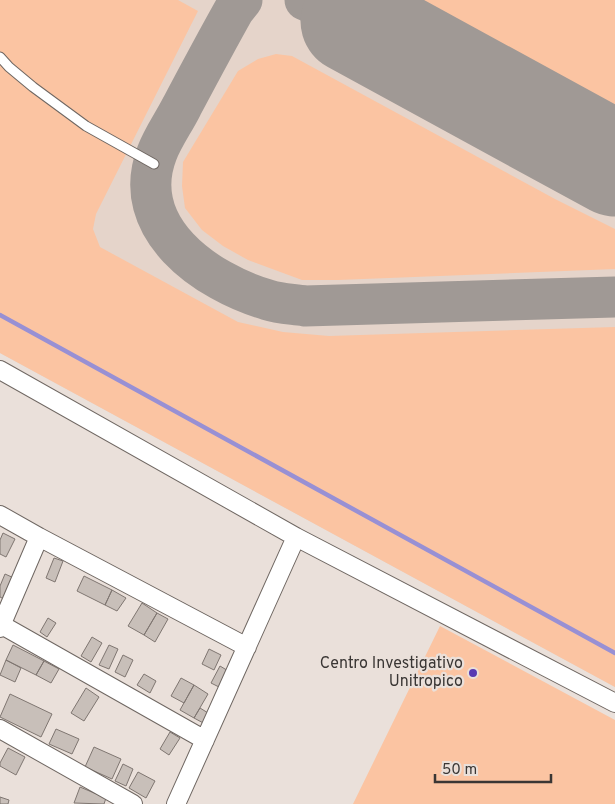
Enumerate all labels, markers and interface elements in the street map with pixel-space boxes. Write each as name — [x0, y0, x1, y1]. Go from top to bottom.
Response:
place label: Centro Investigativo Unitropico — [320, 654, 463, 692]
marker: Centro Investigativo Unitropico — [467, 667, 479, 679]
scale bar — [435, 752, 551, 784]
text: 50 m — [442, 761, 477, 780]

